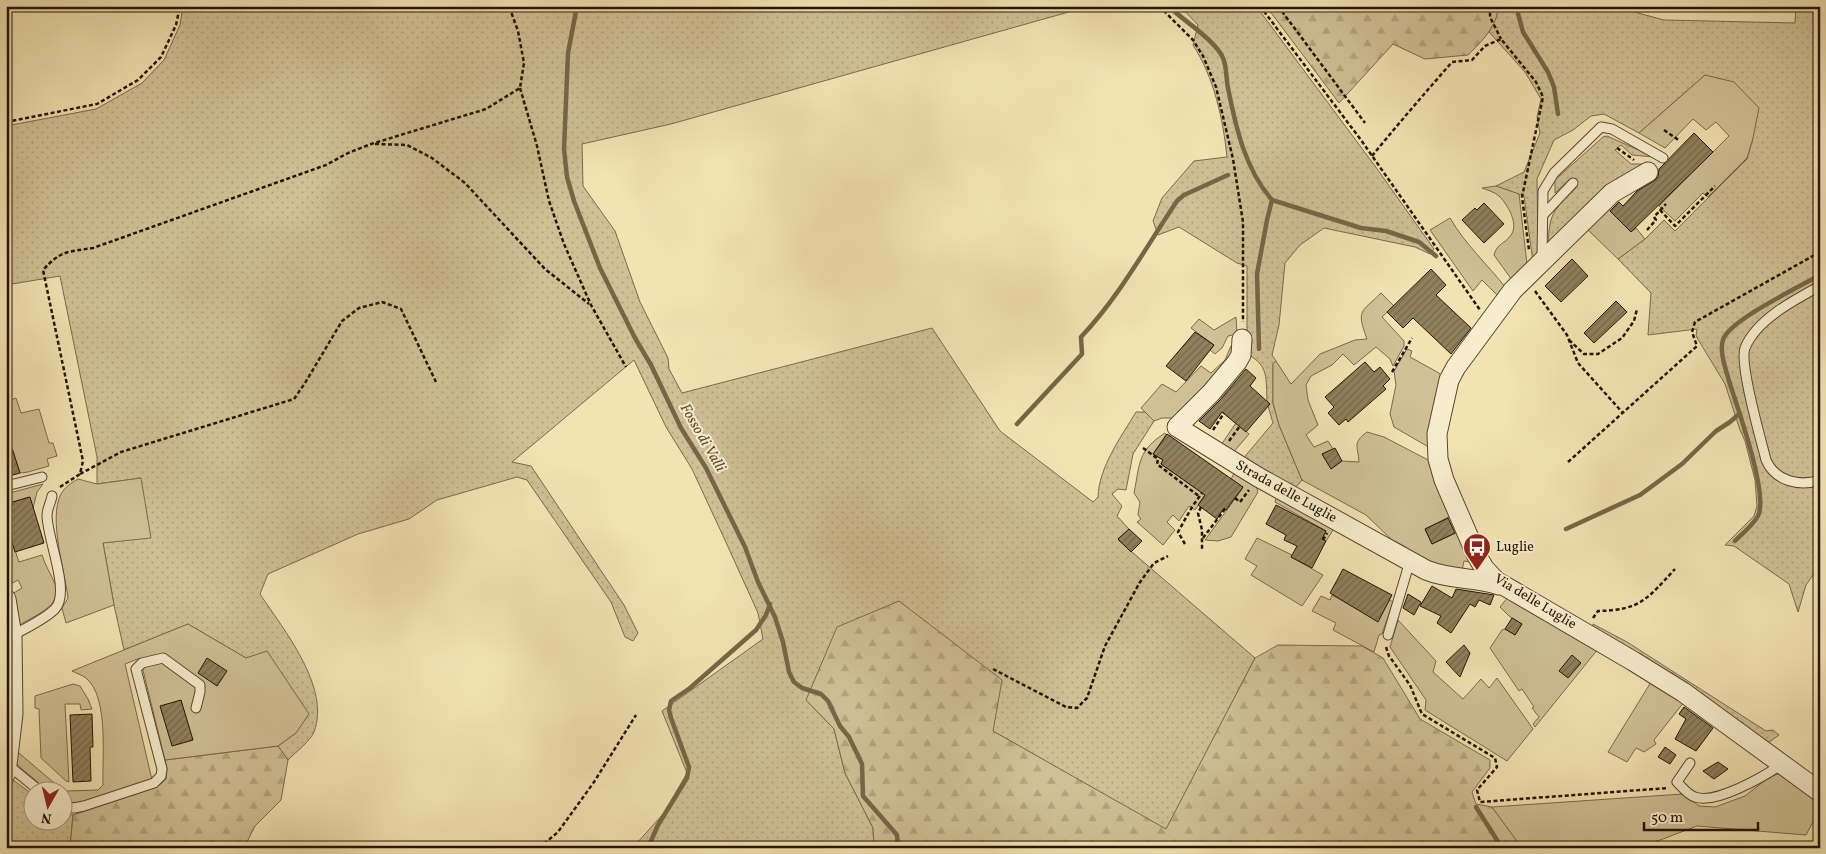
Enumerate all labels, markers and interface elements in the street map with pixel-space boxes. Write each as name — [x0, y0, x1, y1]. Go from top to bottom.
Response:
water label: Fosso di Valli — [674, 400, 730, 476]
street label: Strada delle Luglie — [1232, 456, 1341, 528]
bus stop icon: Luglie — [1462, 532, 1492, 571]
place label: Luglie — [1496, 538, 1534, 557]
street label: Via delle Luglie — [1490, 570, 1580, 634]
north arrow — [22, 782, 72, 832]
scale bar — [1644, 799, 1757, 831]
text: N — [40, 807, 53, 828]
text: 50 m — [1651, 808, 1683, 829]

